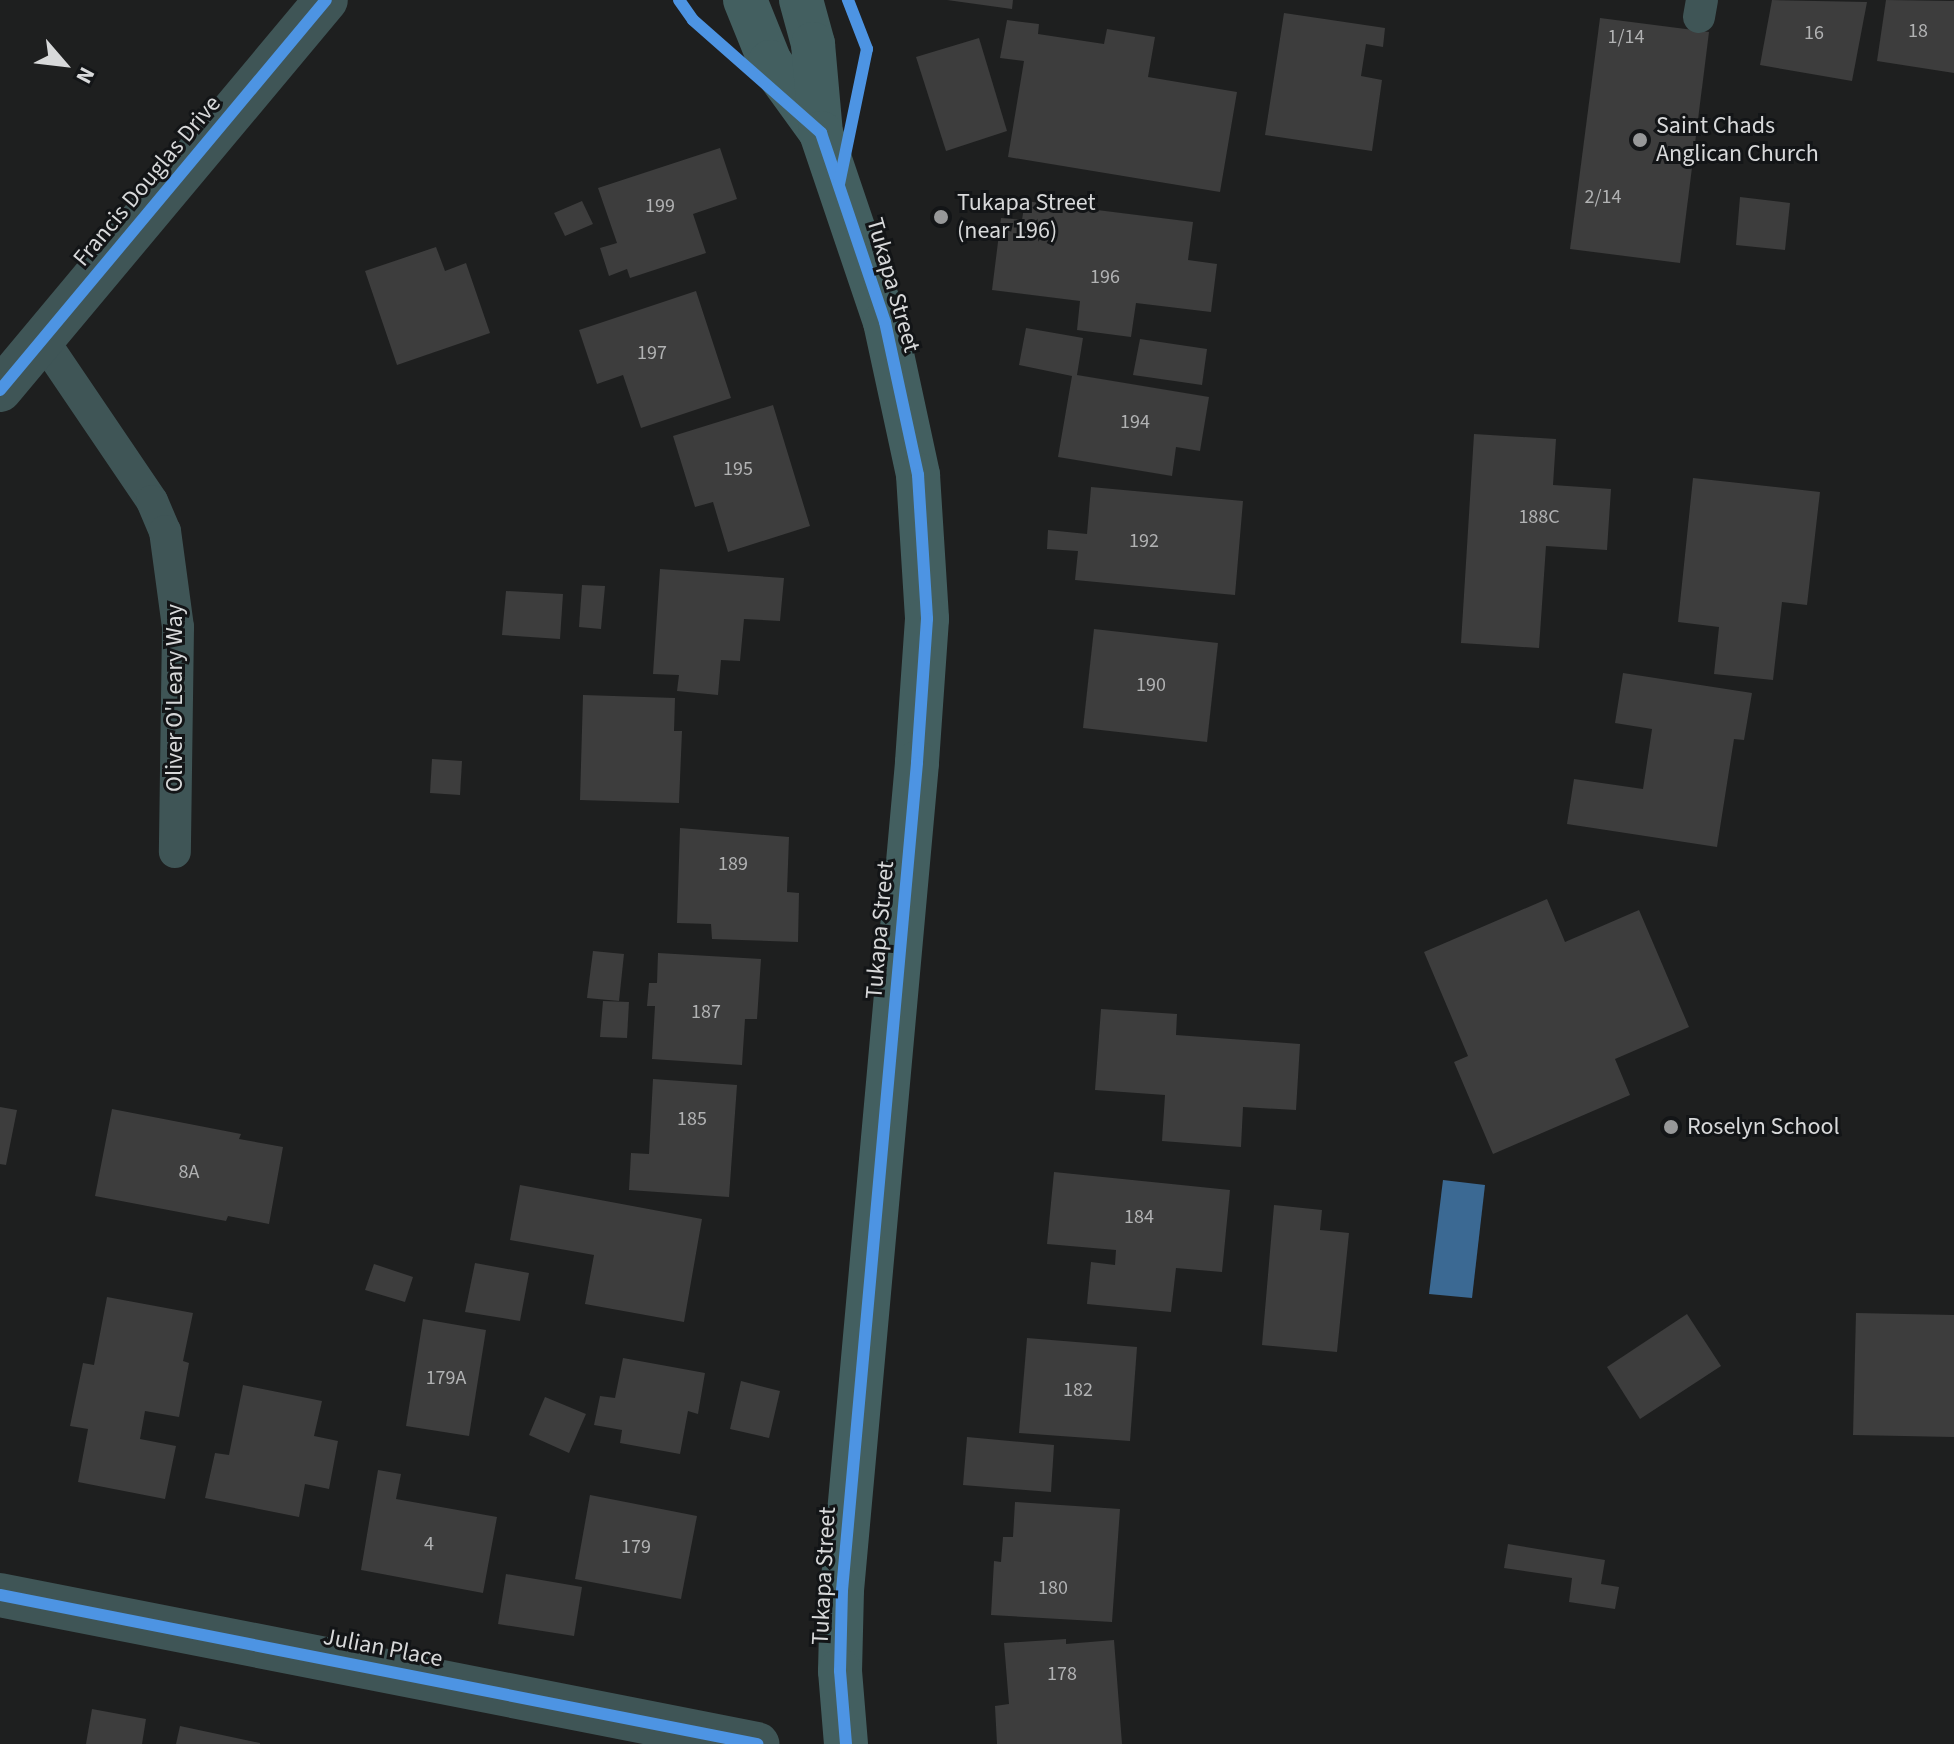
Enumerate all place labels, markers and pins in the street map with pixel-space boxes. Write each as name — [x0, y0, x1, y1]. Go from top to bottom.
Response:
place label: Saint Chads Anglican Church — [1656, 112, 1819, 168]
marker: Saint Chads Anglican Church — [1631, 131, 1649, 149]
place label: Tukapa Street (near 196) — [957, 189, 1096, 245]
marker: Tukapa Street (near 196) — [932, 208, 950, 226]
place label: Roselyn School — [1687, 1113, 1840, 1141]
marker: Roselyn School — [1662, 1118, 1680, 1136]

